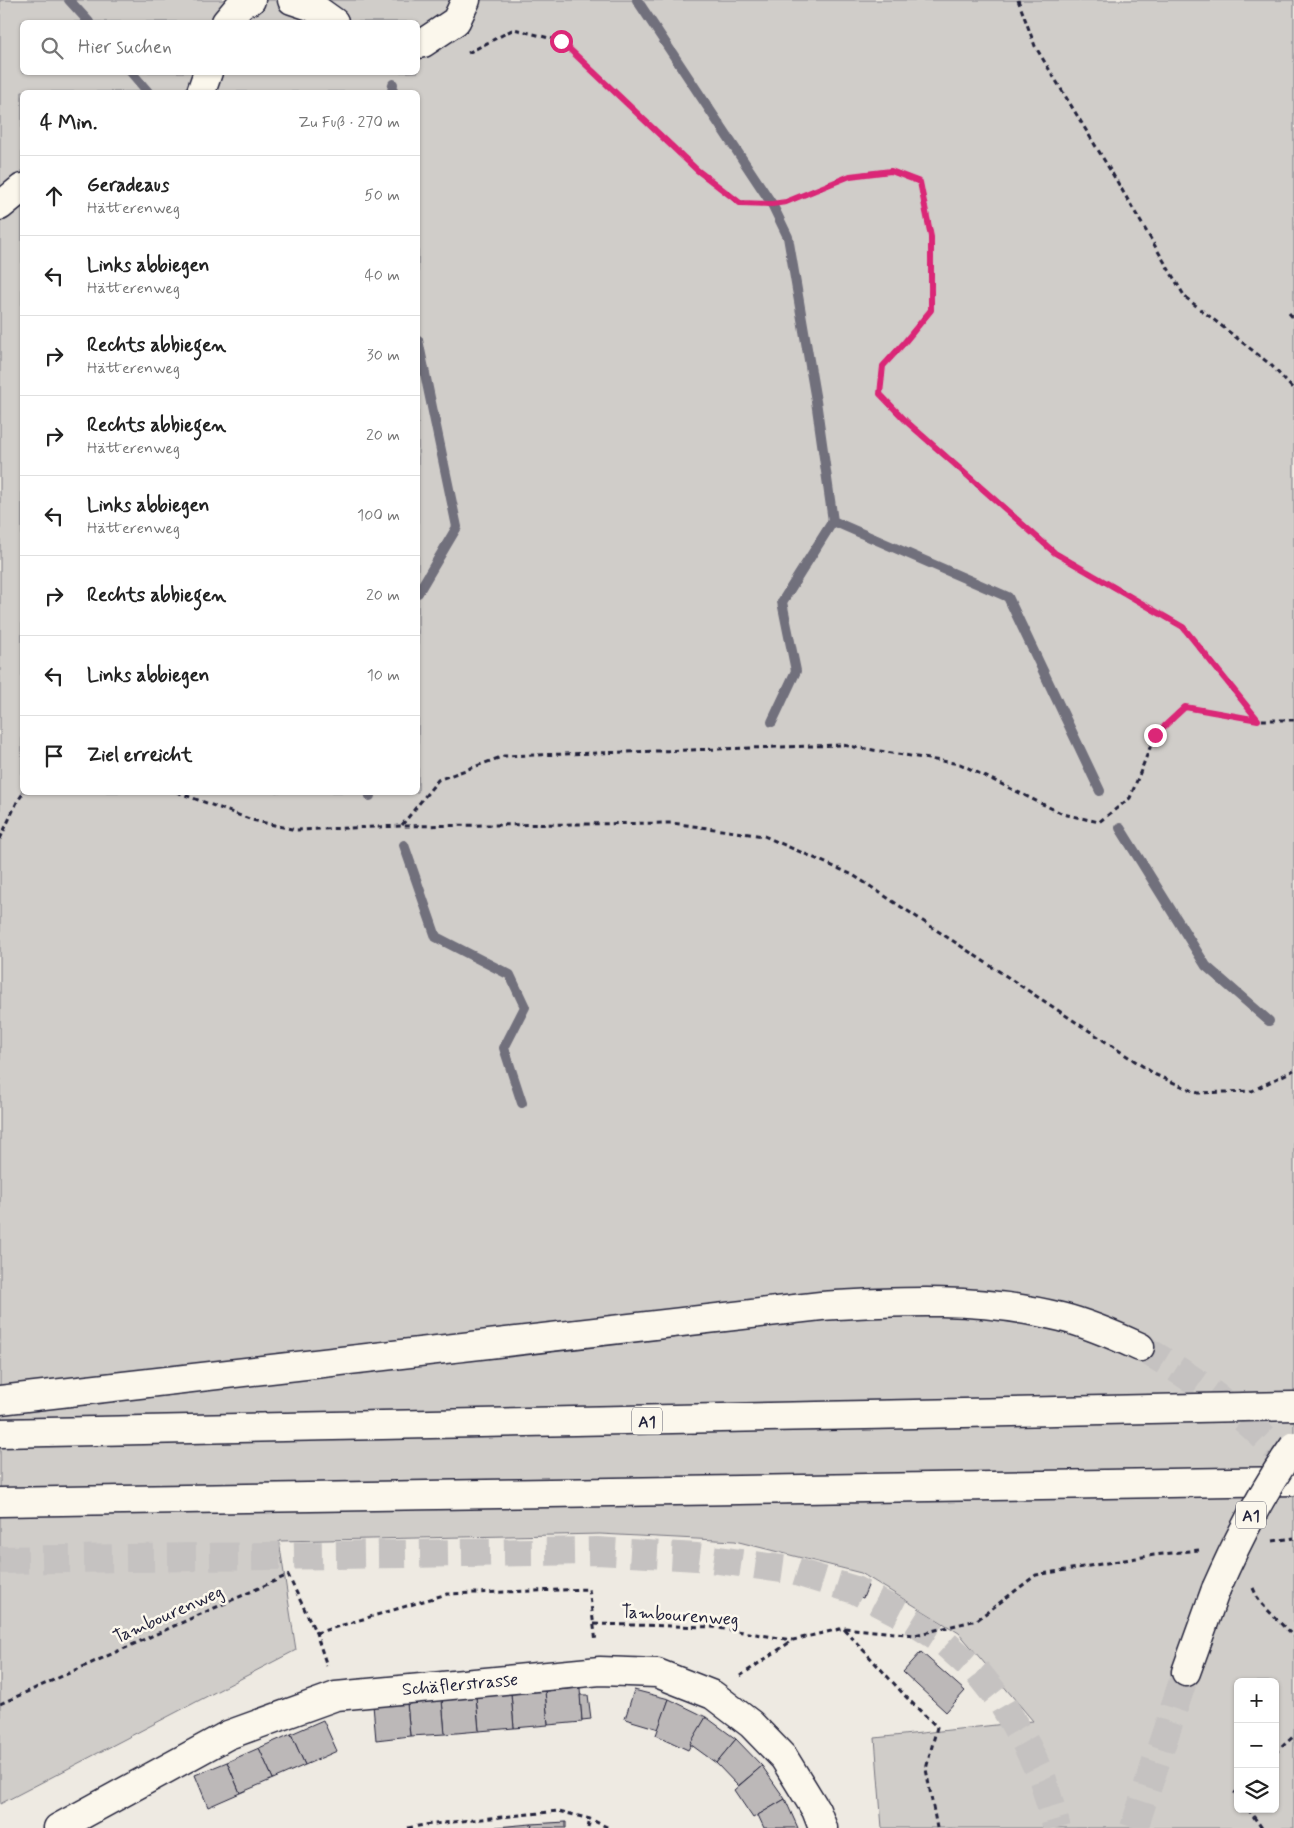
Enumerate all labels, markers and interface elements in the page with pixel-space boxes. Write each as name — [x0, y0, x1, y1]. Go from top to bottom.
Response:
search box — [20, 20, 420, 75]
route start — [550, 30, 573, 53]
icon: search — [38, 34, 66, 62]
text: Hier suchen — [78, 35, 172, 60]
text: 4 Min. — [40, 109, 97, 137]
text: Zu Fuß · 270 m — [298, 112, 400, 133]
text: Geradeaus — [87, 173, 169, 198]
icon: ahead — [40, 182, 68, 210]
text: 50 m — [364, 185, 400, 206]
text: Hätterenweg — [87, 198, 180, 219]
text: Links abbiegen — [87, 253, 209, 278]
icon: left — [40, 262, 68, 290]
text: 40 m — [364, 265, 400, 286]
text: Hätterenweg — [87, 278, 180, 299]
text: Rechts abbiegen — [87, 333, 226, 358]
icon: right — [40, 342, 68, 370]
text: 30 m — [367, 345, 400, 366]
text: Hätterenweg — [87, 358, 180, 379]
text: Rechts abbiegen — [87, 413, 226, 438]
icon: right — [40, 422, 68, 450]
text: 20 m — [366, 425, 400, 446]
text: Hätterenweg — [87, 438, 180, 459]
text: Links abbiegen — [87, 493, 209, 518]
icon: left — [40, 502, 68, 530]
text: 100 m — [357, 505, 400, 526]
text: Hätterenweg — [87, 518, 180, 539]
icon: right — [40, 582, 68, 610]
text: Rechts abbiegen — [87, 583, 226, 608]
text: 20 m — [366, 585, 400, 606]
icon: left — [40, 662, 68, 690]
text: Links abbiegen — [87, 663, 209, 688]
text: 10 m — [367, 665, 400, 686]
route end — [1144, 724, 1167, 747]
icon: arrive — [40, 742, 68, 770]
text: Ziel erreicht — [87, 743, 192, 768]
road number: A1 — [632, 1408, 662, 1434]
road number: A1 — [1236, 1502, 1266, 1528]
street label: Tambourenweg — [110, 1580, 227, 1650]
street label: Tambourenweg — [620, 1600, 740, 1632]
street label: Schäflerstrasse — [401, 1668, 519, 1702]
map controls — [1234, 1678, 1279, 1813]
button: + — [1234, 1678, 1279, 1723]
button: − — [1234, 1723, 1279, 1768]
button: layers — [1234, 1768, 1279, 1813]

